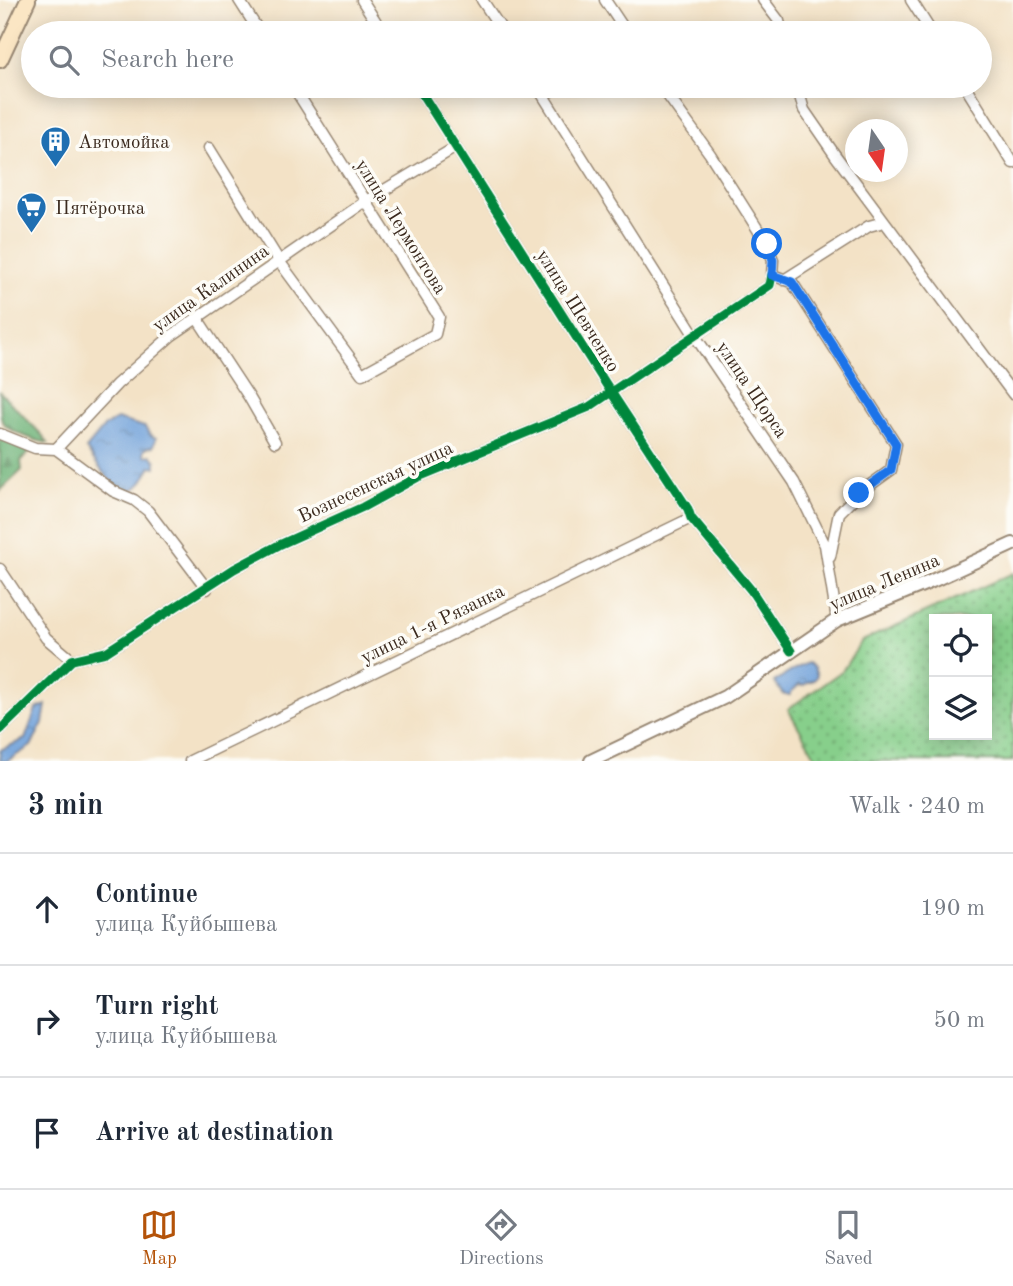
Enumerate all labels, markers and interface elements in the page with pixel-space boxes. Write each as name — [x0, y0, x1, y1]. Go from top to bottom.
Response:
search box — [21, 21, 992, 98]
icon: search — [45, 41, 83, 79]
text: Search here — [101, 47, 234, 73]
north arrow — [845, 119, 908, 182]
building icon: Автомойка — [38, 124, 72, 168]
place label: Автомойка — [78, 134, 170, 153]
street label: улица Лермонтова — [351, 157, 449, 299]
supermarket icon: Пятёрочка — [15, 190, 49, 234]
place label: Пятёрочка — [55, 200, 146, 219]
route start — [751, 228, 782, 259]
street label: улица Калинина — [150, 242, 274, 336]
street label: улица Шевченко — [532, 247, 622, 376]
street label: улица Щорса — [712, 339, 790, 443]
street label: Вознесенская улица — [296, 439, 457, 527]
route end — [843, 477, 874, 508]
street label: улица Ленина — [827, 551, 944, 615]
street label: улица 1-я Рязанка — [358, 582, 508, 668]
map controls — [929, 614, 992, 740]
button: locate — [929, 614, 992, 677]
button: layers — [929, 677, 992, 740]
text: 3 min — [28, 791, 103, 821]
text: Walk · 240 m — [849, 795, 985, 818]
text: Continue — [95, 882, 198, 908]
icon: ahead — [28, 890, 66, 928]
text: 190 m — [920, 897, 985, 920]
text: улица Куйбышева — [95, 913, 277, 936]
text: Turn right — [95, 994, 218, 1020]
icon: right — [28, 1002, 66, 1040]
text: 50 m — [934, 1009, 985, 1032]
text: улица Куйбышева — [95, 1025, 277, 1048]
icon: arrive — [28, 1114, 66, 1152]
text: Arrive at destination — [95, 1120, 334, 1146]
tab: Map — [140, 1206, 178, 1271]
tab: Directions — [459, 1206, 544, 1271]
tab: Saved — [824, 1206, 873, 1271]

